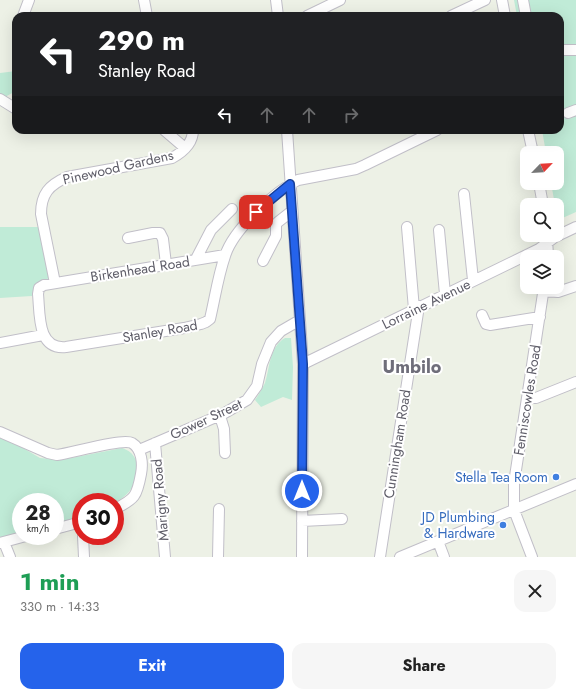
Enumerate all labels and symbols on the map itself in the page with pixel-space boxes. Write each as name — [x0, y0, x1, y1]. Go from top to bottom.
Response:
street label: Pinewood Gardens — [61, 144, 176, 189]
north arrow — [520, 146, 564, 190]
pin — [239, 195, 273, 229]
street label: Birkenhead Road — [89, 251, 191, 287]
street label: Lorraine Avenue — [378, 274, 474, 334]
street label: Stanley Road — [121, 315, 199, 347]
street label: Fenniscowles Road — [508, 343, 546, 457]
district label: Umbilo — [383, 354, 442, 380]
street label: Cunningham Road — [379, 388, 415, 500]
street label: Gower Street — [167, 393, 246, 444]
street label: Marigny Road — [146, 458, 174, 542]
place label: Stella Tea Room — [455, 467, 548, 487]
position arrow — [281, 470, 323, 512]
marker: Stella Tea Room — [551, 472, 561, 482]
speed limit sign: 30 — [72, 493, 124, 545]
place label: JD Plumbing & Hardware — [420, 507, 495, 543]
marker: JD Plumbing & Hardware — [498, 520, 508, 530]

